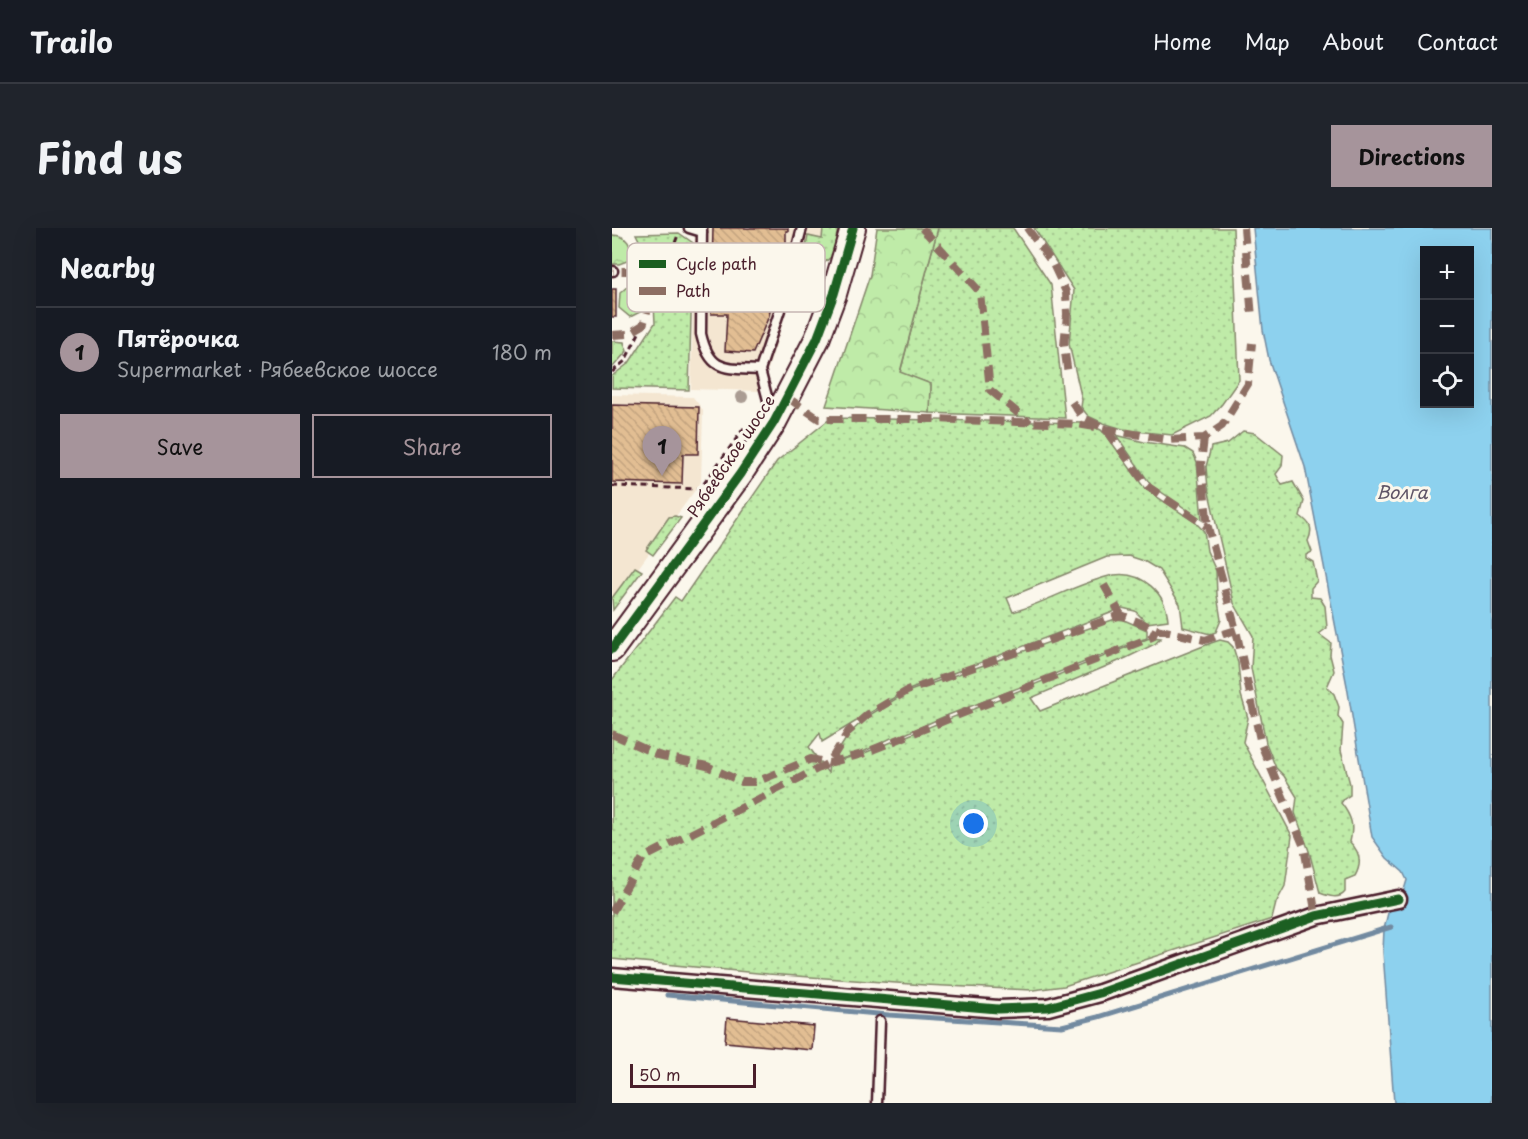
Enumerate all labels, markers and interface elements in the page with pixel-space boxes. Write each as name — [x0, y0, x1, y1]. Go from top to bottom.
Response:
text: Trailo — [30, 20, 113, 63]
text: Home — [1153, 25, 1212, 57]
text: Map — [1245, 25, 1290, 57]
text: About — [1323, 25, 1384, 57]
text: Contact — [1417, 25, 1498, 57]
text: Find us — [36, 125, 183, 188]
button: Directions — [1331, 125, 1492, 187]
legend — [627, 243, 825, 312]
map controls — [1420, 246, 1474, 408]
button: + — [1420, 246, 1474, 300]
text: Nearby — [60, 248, 155, 287]
text: Cycle path — [676, 251, 757, 275]
text: Path — [676, 278, 711, 302]
button: − — [1420, 300, 1474, 354]
text: Пятёрочка — [117, 321, 239, 354]
text: 1 — [75, 337, 84, 367]
text: 180 m — [492, 337, 552, 367]
text: Supermarket · Рябеевское шоссе — [117, 354, 438, 384]
button: locate — [1420, 354, 1474, 408]
street label: Рябеевское шоссе — [680, 390, 780, 521]
button: Save — [60, 414, 300, 478]
button: Share — [312, 414, 552, 478]
pin: 1 — [643, 426, 682, 476]
water label: Волга — [1376, 478, 1428, 505]
your location — [959, 809, 988, 838]
scale bar — [630, 1061, 756, 1088]
text: 50 m — [639, 1062, 680, 1086]

